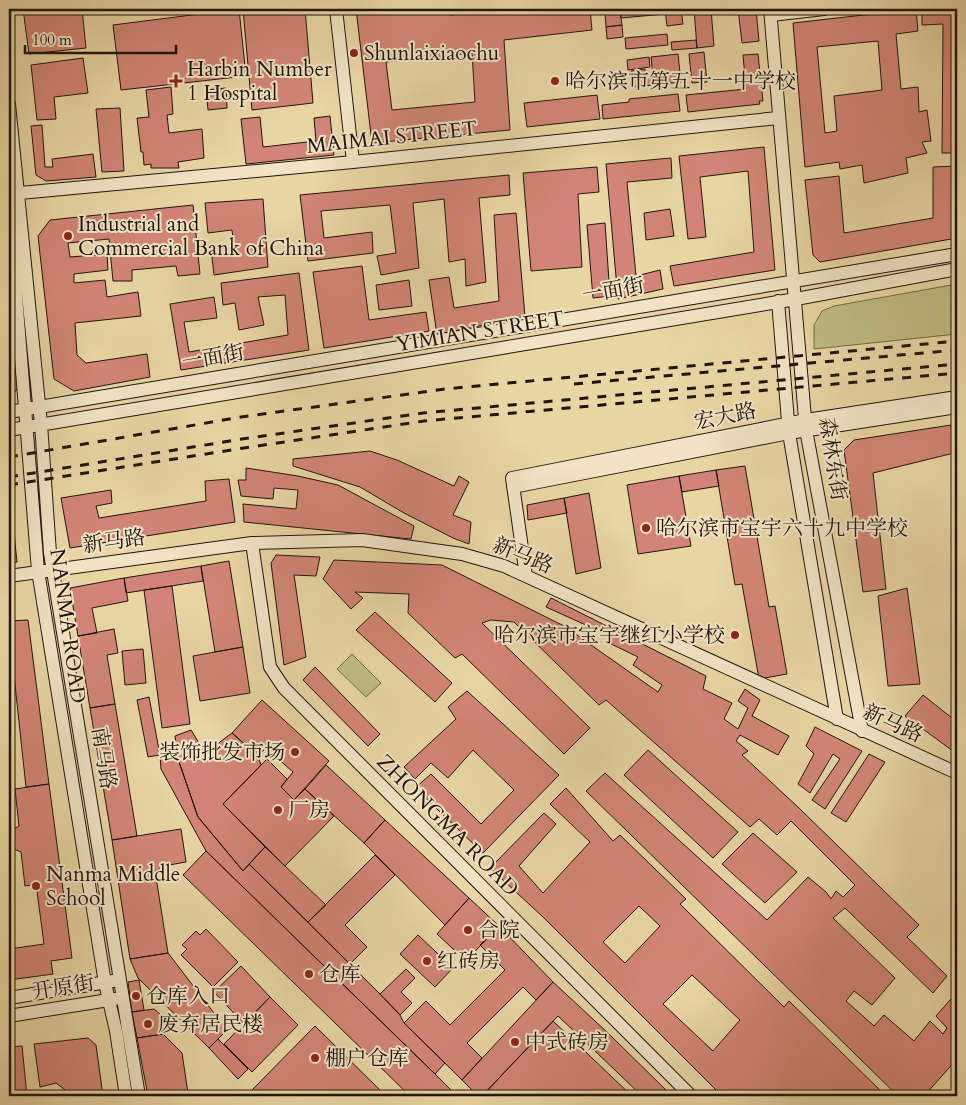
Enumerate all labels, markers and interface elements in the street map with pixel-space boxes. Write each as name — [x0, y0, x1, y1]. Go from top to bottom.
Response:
scale bar — [25, 22, 176, 54]
text: 100 m — [32, 30, 72, 50]
place label: Shunlaixiaochu — [364, 39, 499, 68]
marker: Shunlaixiaochu — [348, 47, 360, 59]
place label: Harbin Number 1 Hospital — [187, 55, 332, 108]
place label: 哈尔滨市第五十一中学校 — [565, 67, 796, 96]
marker: Harbin Number 1 Hospital — [169, 74, 183, 88]
marker: 哈尔滨市第五十一中学校 — [549, 75, 561, 87]
street label: MAIMAI STREET — [305, 114, 479, 161]
place label: Industrial and Commercial Bank of China — [78, 210, 324, 263]
marker: Industrial and Commercial Bank of China — [62, 230, 74, 242]
street label: 一面街 — [580, 271, 647, 310]
street label: YIMIAN STREET — [394, 304, 566, 359]
street label: 一面街 — [180, 338, 247, 377]
street label: 宏大路 — [691, 396, 759, 437]
street label: 森林东街 — [812, 415, 853, 503]
place label: 哈尔滨市宝宇六十九中学校 — [656, 514, 908, 543]
marker: 哈尔滨市宝宇六十九中学校 — [640, 522, 652, 534]
street label: 新马路 — [81, 523, 147, 560]
street label: 新马路 — [488, 530, 557, 581]
street label: NANMA ROAD — [42, 547, 93, 705]
place label: 哈尔滨市宝宇继红小学校 — [494, 621, 725, 650]
marker: 哈尔滨市宝宇继红小学校 — [729, 629, 741, 641]
street label: 新马路 — [858, 697, 927, 750]
street label: 南马路 — [84, 725, 123, 791]
place label: 装饰批发市场 — [159, 738, 285, 767]
marker: 装饰批发市场 — [289, 746, 301, 758]
street label: ZHONGMA ROAD — [370, 748, 525, 903]
place label: 厂房 — [288, 796, 330, 825]
marker: 厂房 — [272, 804, 284, 816]
place label: Nanma Middle School — [46, 860, 180, 913]
marker: Nanma Middle School — [30, 880, 42, 892]
place label: 合院 — [478, 916, 520, 945]
marker: 合院 — [462, 924, 474, 936]
place label: 红砖房 — [437, 947, 500, 976]
marker: 红砖房 — [421, 955, 433, 967]
place label: 仓库 — [319, 960, 361, 989]
street label: 开原街 — [30, 968, 96, 1007]
marker: 仓库 — [303, 968, 315, 980]
place label: 仓库入口 — [146, 982, 230, 1011]
marker: 仓库入口 — [130, 990, 142, 1002]
place label: 废弃居民楼 — [158, 1010, 263, 1039]
marker: 废弃居民楼 — [142, 1018, 154, 1030]
place label: 中式砖房 — [525, 1028, 609, 1057]
marker: 中式砖房 — [509, 1036, 521, 1048]
place label: 棚户仓库 — [325, 1044, 409, 1073]
marker: 棚户仓库 — [309, 1052, 321, 1064]

